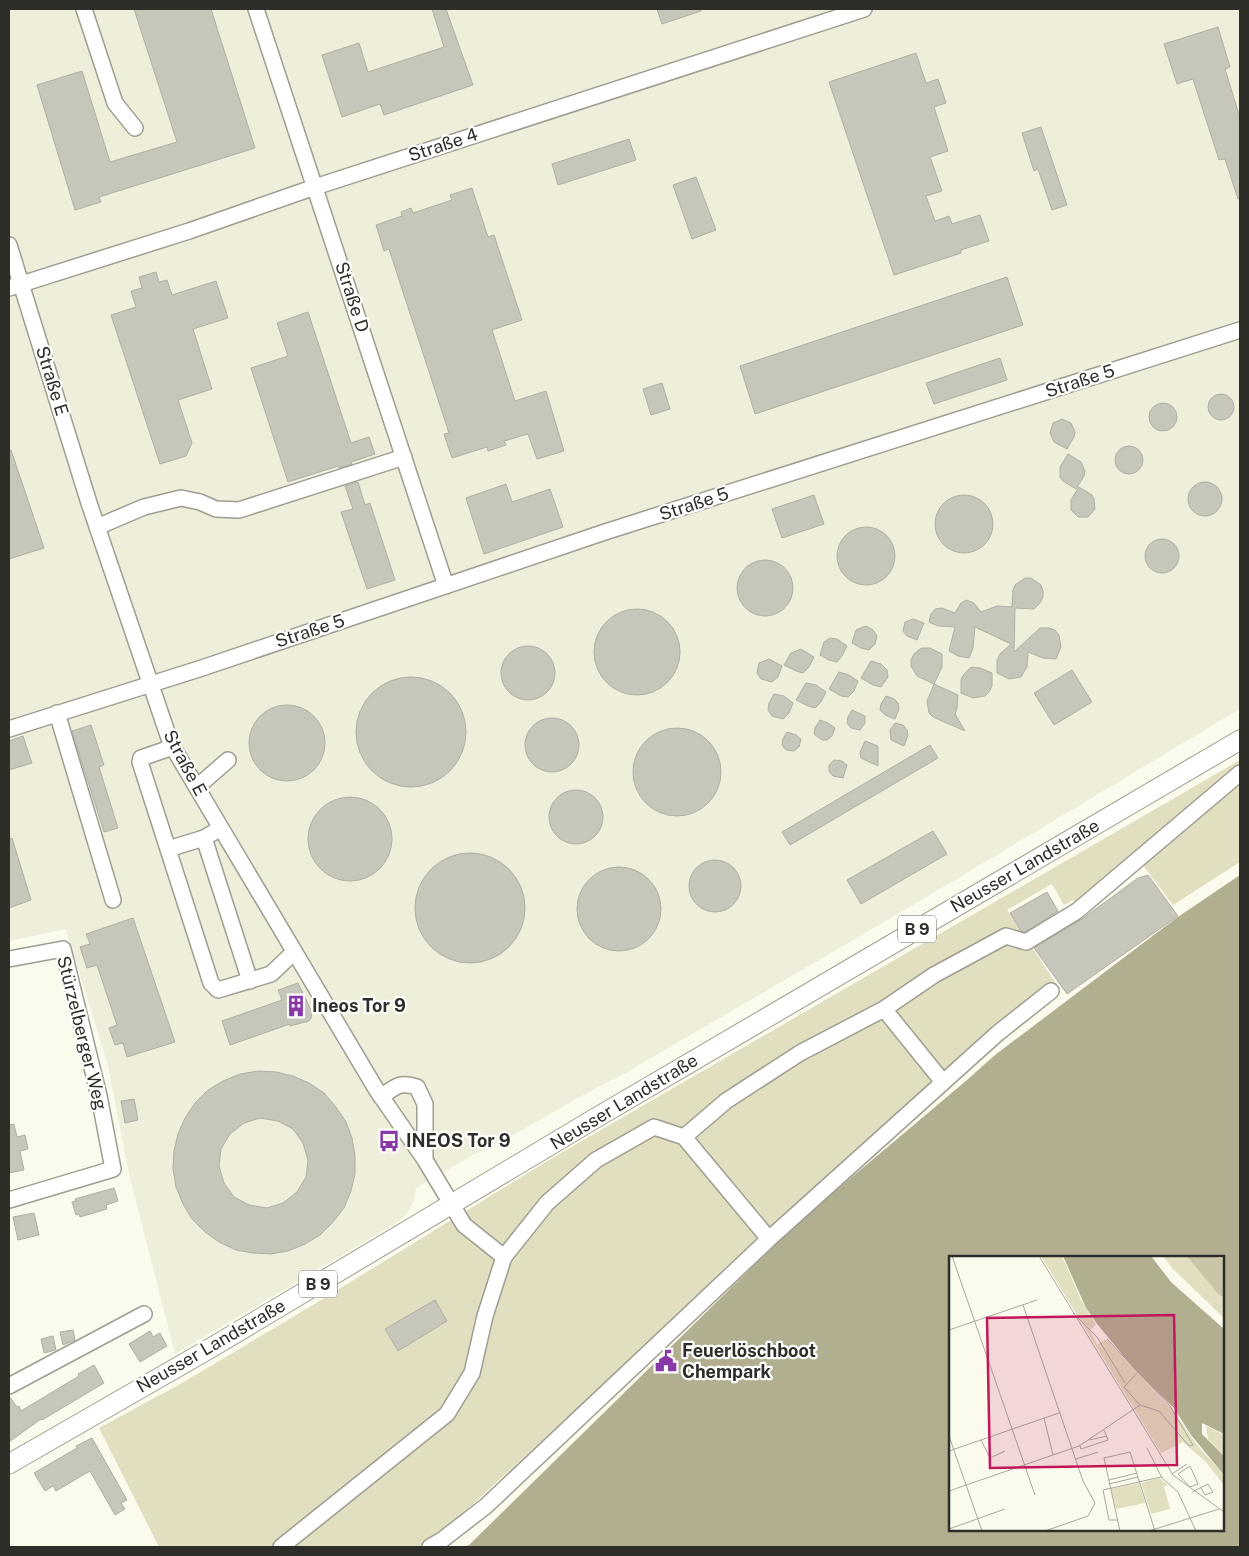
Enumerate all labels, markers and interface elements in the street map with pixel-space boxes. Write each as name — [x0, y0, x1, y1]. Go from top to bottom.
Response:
street label: Straße 4 — [405, 123, 480, 166]
street label: Straße D — [331, 259, 374, 335]
street label: Straße E — [32, 344, 73, 418]
street label: Straße 5 — [1042, 359, 1117, 402]
street label: Straße 5 — [656, 482, 731, 525]
street label: Straße 5 — [272, 609, 347, 652]
street label: Straße E — [159, 726, 212, 799]
street label: Neusser Landstraße — [947, 814, 1103, 917]
road number: B 9 — [898, 916, 936, 942]
street label: Stürzelberger Weg — [53, 954, 112, 1112]
building icon: Ineos Tor 9 — [283, 993, 309, 1019]
place label: Ineos Tor 9 — [312, 995, 406, 1016]
street label: Neusser Landstraße — [546, 1049, 701, 1154]
bus stop icon: INEOS Tor 9 — [376, 1128, 402, 1154]
place label: INEOS Tor 9 — [406, 1130, 511, 1151]
inset map — [949, 1256, 1224, 1531]
road number: B 9 — [299, 1270, 337, 1298]
street label: Neusser Landstraße — [133, 1294, 289, 1397]
place label: Feuerlöschboot Chempark — [682, 1340, 816, 1382]
public building icon: Feuerlöschboot Chempark — [653, 1348, 679, 1374]

